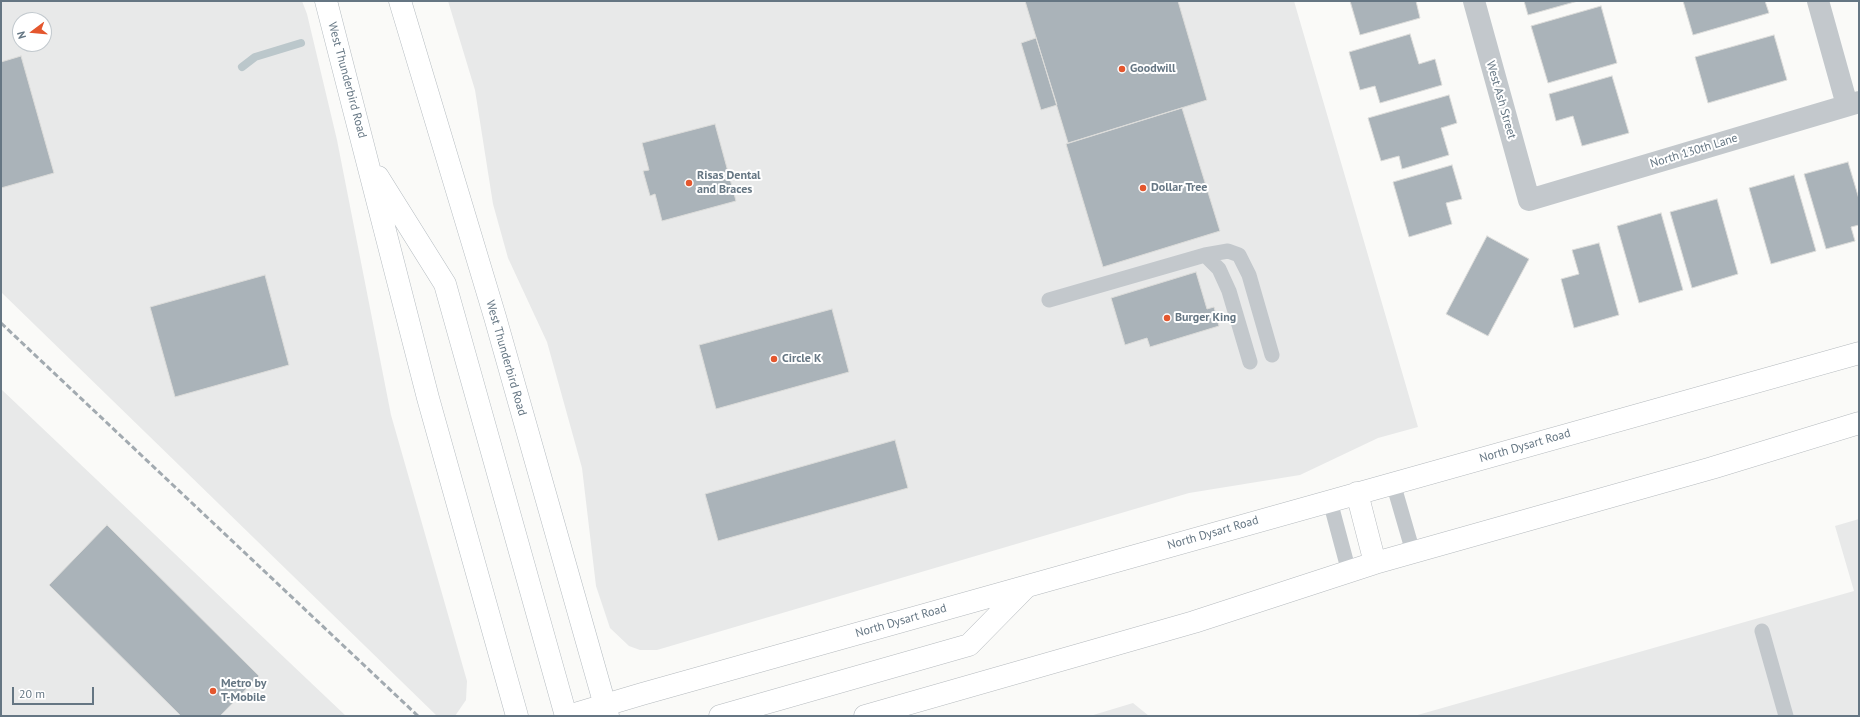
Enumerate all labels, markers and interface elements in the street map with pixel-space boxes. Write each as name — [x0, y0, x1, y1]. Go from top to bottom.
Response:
north arrow — [12, 12, 52, 52]
street label: West Thunderbird Road — [325, 20, 369, 140]
text: N — [14, 30, 29, 40]
street label: West Ash Street — [1483, 59, 1519, 141]
place label: Goodwill — [1130, 62, 1176, 76]
marker: Goodwill — [1117, 64, 1127, 74]
street label: North 130th Lane — [1648, 131, 1740, 171]
place label: Risas Dental and Braces — [697, 169, 761, 197]
marker: Risas Dental and Braces — [684, 178, 694, 188]
place label: Dollar Tree — [1151, 181, 1207, 195]
marker: Dollar Tree — [1138, 183, 1148, 193]
street label: West Thunderbird Road — [483, 299, 529, 417]
place label: Burger King — [1175, 311, 1236, 325]
marker: Burger King — [1162, 313, 1172, 323]
place label: Circle K — [782, 352, 821, 366]
marker: Circle K — [769, 354, 779, 364]
street label: North Dysart Road — [1478, 426, 1572, 466]
street label: North Dysart Road — [1166, 513, 1260, 553]
street label: North Dysart Road — [854, 601, 948, 641]
place label: Metro by T-Mobile — [221, 677, 267, 705]
scale bar — [14, 679, 96, 705]
text: 20 m — [19, 686, 45, 701]
marker: Metro by T-Mobile — [208, 686, 218, 696]

